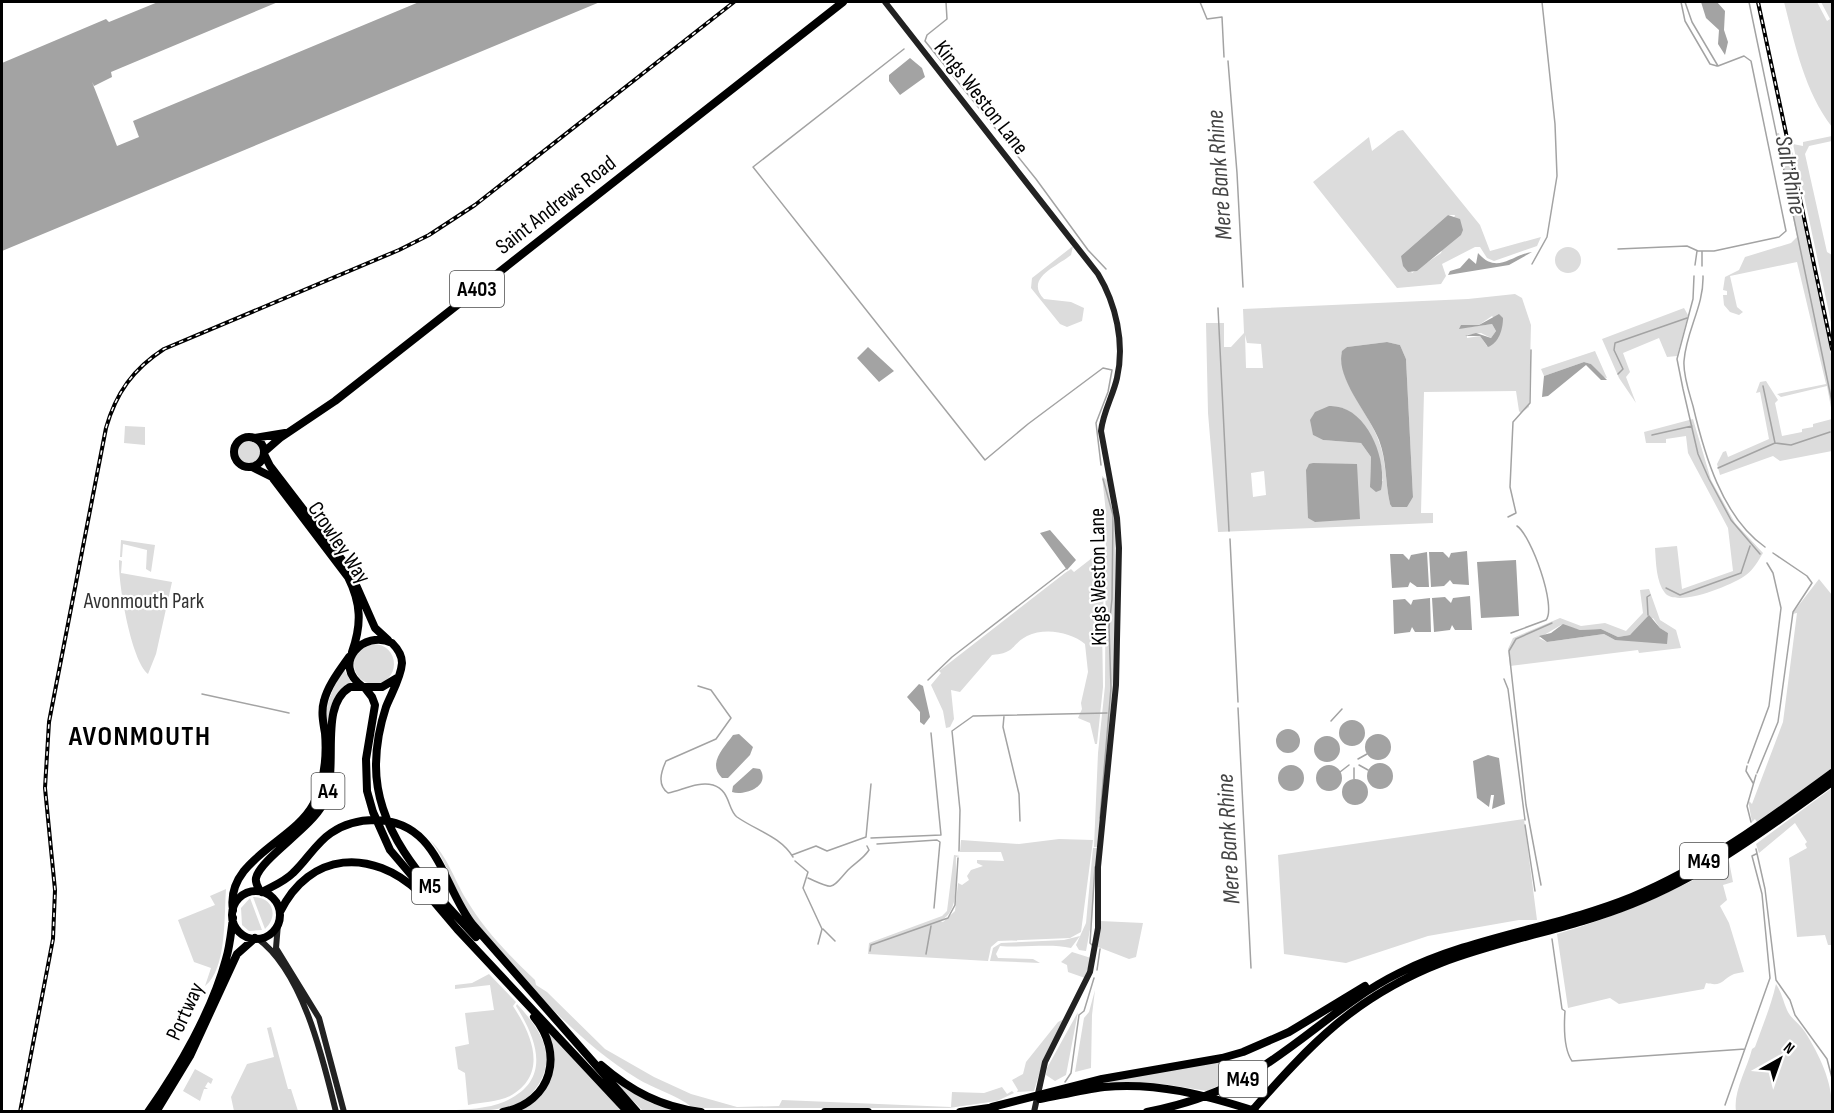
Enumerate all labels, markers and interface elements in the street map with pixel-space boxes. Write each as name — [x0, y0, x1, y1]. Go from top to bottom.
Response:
street label: Kings Weston Lane — [928, 35, 1034, 161]
water label: Mere Bank Rhine — [1200, 109, 1239, 241]
water label: Salt Rhine — [1769, 133, 1812, 217]
street label: Saint Andrews Road — [490, 150, 621, 261]
road number: A403 — [450, 271, 504, 307]
street label: Crowley Way — [301, 497, 376, 589]
street label: Kings Weston Lane — [1084, 508, 1113, 646]
park label: Avonmouth Park — [83, 588, 205, 615]
district label: AVONMOUTH — [68, 720, 211, 753]
road number: A4 — [312, 773, 344, 809]
water label: Mere Bank Rhine — [1211, 773, 1246, 905]
road number: M49 — [1680, 843, 1728, 879]
road number: M5 — [412, 868, 448, 904]
street label: Portway — [160, 978, 211, 1045]
north arrow — [1750, 1029, 1810, 1089]
text: N — [1779, 1039, 1798, 1059]
road number: M49 — [1219, 1061, 1267, 1097]

